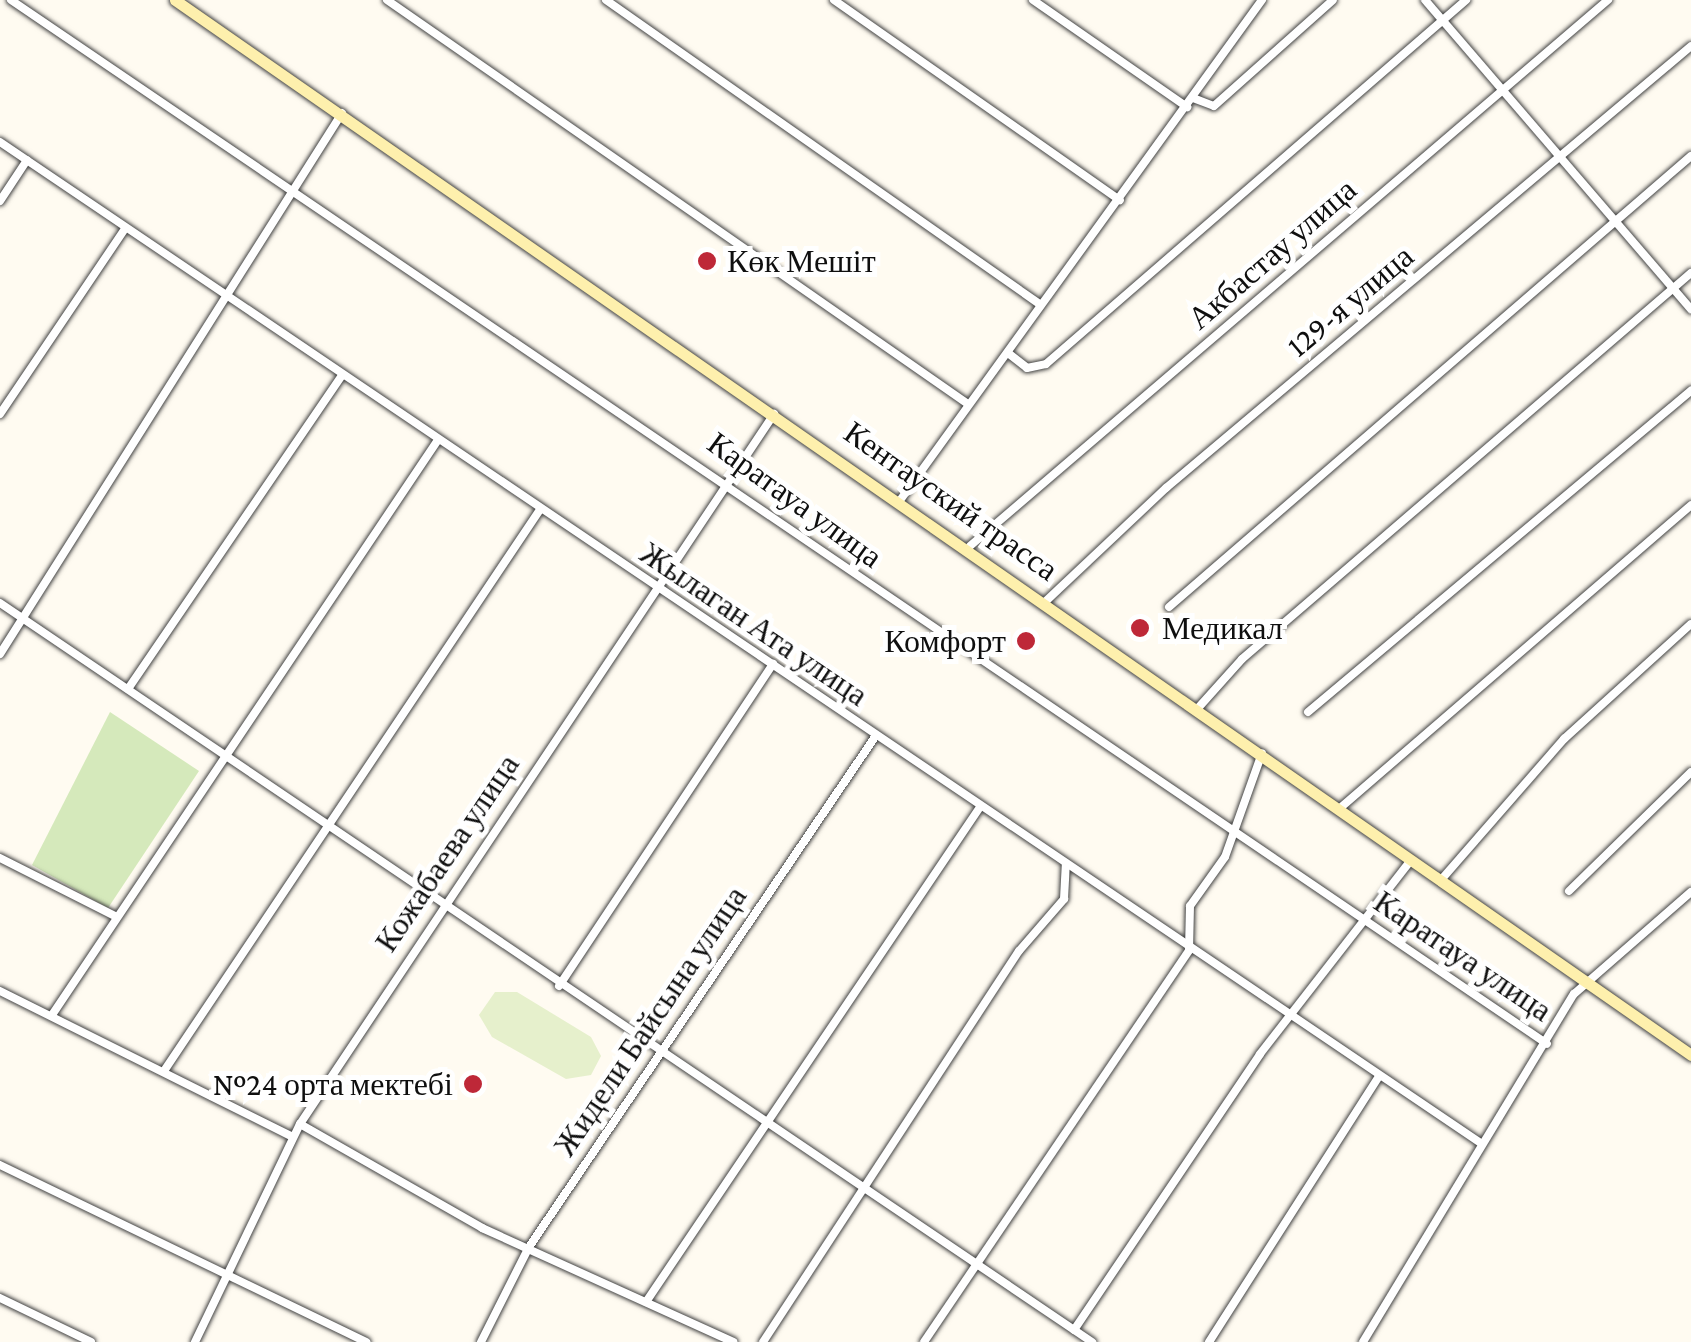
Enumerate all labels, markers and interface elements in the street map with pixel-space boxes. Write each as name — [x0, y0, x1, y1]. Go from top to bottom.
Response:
street label: Акбастау улица — [1180, 170, 1364, 338]
street label: 129-я улица — [1279, 237, 1421, 365]
place label: Көк Мешіт — [727, 242, 876, 280]
marker: Көк Мешіт — [696, 250, 718, 272]
street label: Кентауский трасса — [837, 413, 1065, 589]
street label: Каратауа улица — [700, 424, 890, 576]
street label: Жылаган Ата улица — [633, 534, 875, 714]
place label: Медикал — [1162, 609, 1283, 647]
marker: Медикал — [1127, 615, 1153, 641]
place label: Комфорт — [884, 622, 1006, 660]
marker: Комфорт — [1015, 630, 1037, 652]
street label: Кожабаева улица — [367, 747, 527, 959]
street label: Жидели Байсына улица — [545, 879, 755, 1163]
street label: Каратауа улица — [1367, 882, 1559, 1030]
place label: №24 орта мектебі — [213, 1065, 453, 1103]
marker: №24 орта мектебі — [462, 1073, 484, 1095]

